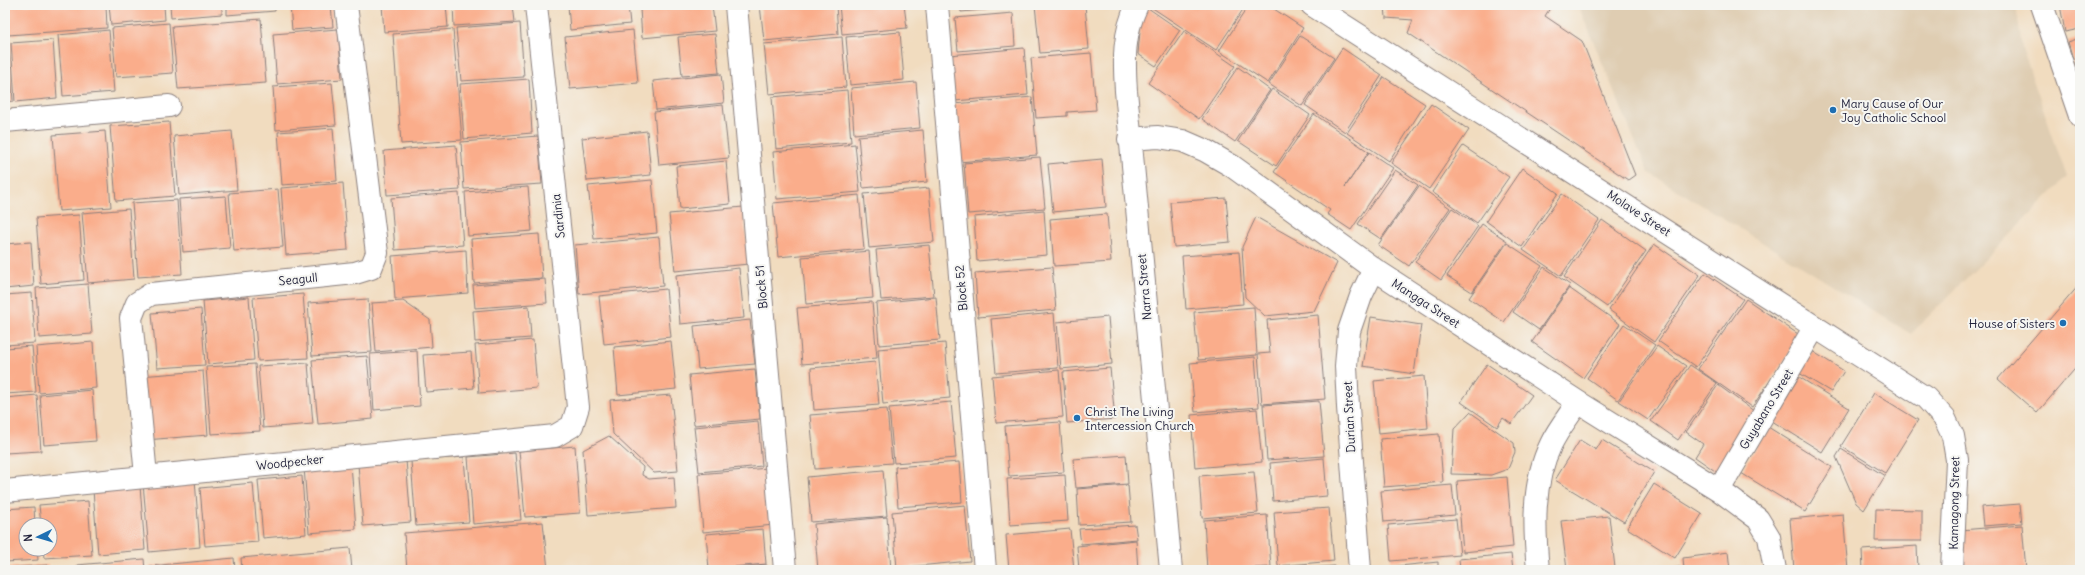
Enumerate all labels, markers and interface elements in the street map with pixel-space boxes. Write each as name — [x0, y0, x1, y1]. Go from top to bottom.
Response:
place label: Mary Cause of Our Joy Catholic School — [1841, 96, 1946, 125]
marker: Mary Cause of Our Joy Catholic School — [1828, 105, 1838, 115]
street label: Molave Street — [1604, 187, 1674, 239]
street label: Sardinia — [548, 193, 568, 239]
street label: Narra Street — [1134, 253, 1154, 321]
street label: Block 51 — [752, 264, 770, 310]
street label: Block 52 — [951, 264, 970, 311]
street label: Seagull — [278, 270, 318, 288]
street label: Mangga Street — [1389, 275, 1463, 331]
place label: House of Sisters — [1969, 316, 2055, 331]
marker: House of Sisters — [2058, 318, 2068, 328]
street label: Guyabano Street — [1736, 366, 1796, 452]
street label: Durian Street — [1340, 381, 1358, 453]
place label: Christ The Living Intercession Church — [1085, 404, 1194, 433]
marker: Christ The Living Intercession Church — [1072, 413, 1082, 423]
street label: Woodpecker — [255, 451, 325, 473]
street label: Kamagong Street — [1946, 456, 1962, 550]
north arrow — [18, 517, 58, 557]
text: N — [21, 533, 35, 542]

